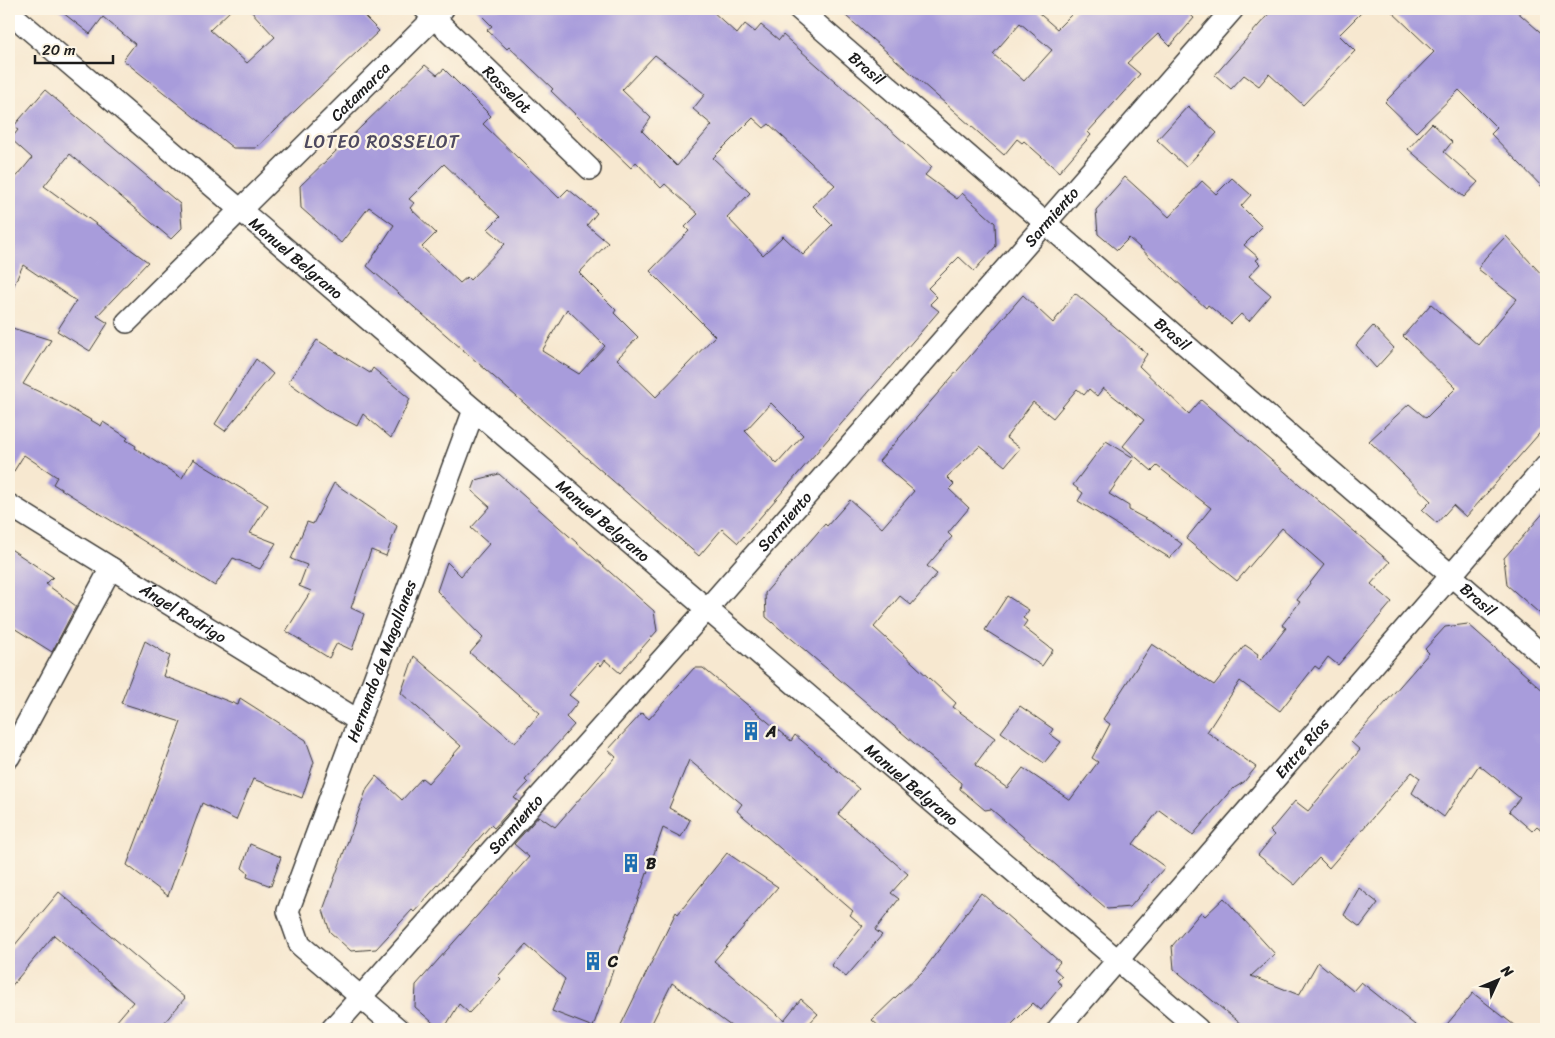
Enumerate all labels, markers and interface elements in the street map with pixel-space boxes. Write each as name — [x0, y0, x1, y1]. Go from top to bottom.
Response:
scale bar — [35, 32, 112, 64]
text: 20 m — [42, 37, 76, 63]
street label: Brasil — [842, 44, 892, 93]
street label: Catamarca — [323, 54, 397, 128]
street label: Rosselot — [476, 58, 539, 120]
district label: LOTEO ROSSELOT — [304, 126, 460, 158]
street label: Sarmiento — [1016, 180, 1086, 254]
street label: Manuel Belgrano — [242, 209, 350, 307]
street label: Brasil — [1148, 309, 1198, 358]
street label: Manuel Belgrano — [549, 471, 657, 569]
street label: Sarmiento — [749, 484, 819, 558]
street label: Ángel Rodrigo — [133, 574, 233, 651]
street label: Hernando de Magallanes — [337, 575, 425, 746]
street label: Brasil — [1453, 575, 1504, 624]
street label: Entre Ríos — [1267, 710, 1337, 785]
place label: A — [765, 717, 777, 746]
building icon: A — [740, 720, 762, 742]
street label: Manuel Belgrano — [858, 735, 966, 833]
street label: Sarmiento — [480, 787, 550, 861]
place label: B — [646, 849, 657, 878]
building icon: B — [620, 852, 642, 874]
place label: C — [607, 947, 619, 976]
building icon: C — [582, 950, 604, 972]
north arrow — [1472, 956, 1522, 1006]
text: N — [1494, 958, 1520, 984]

